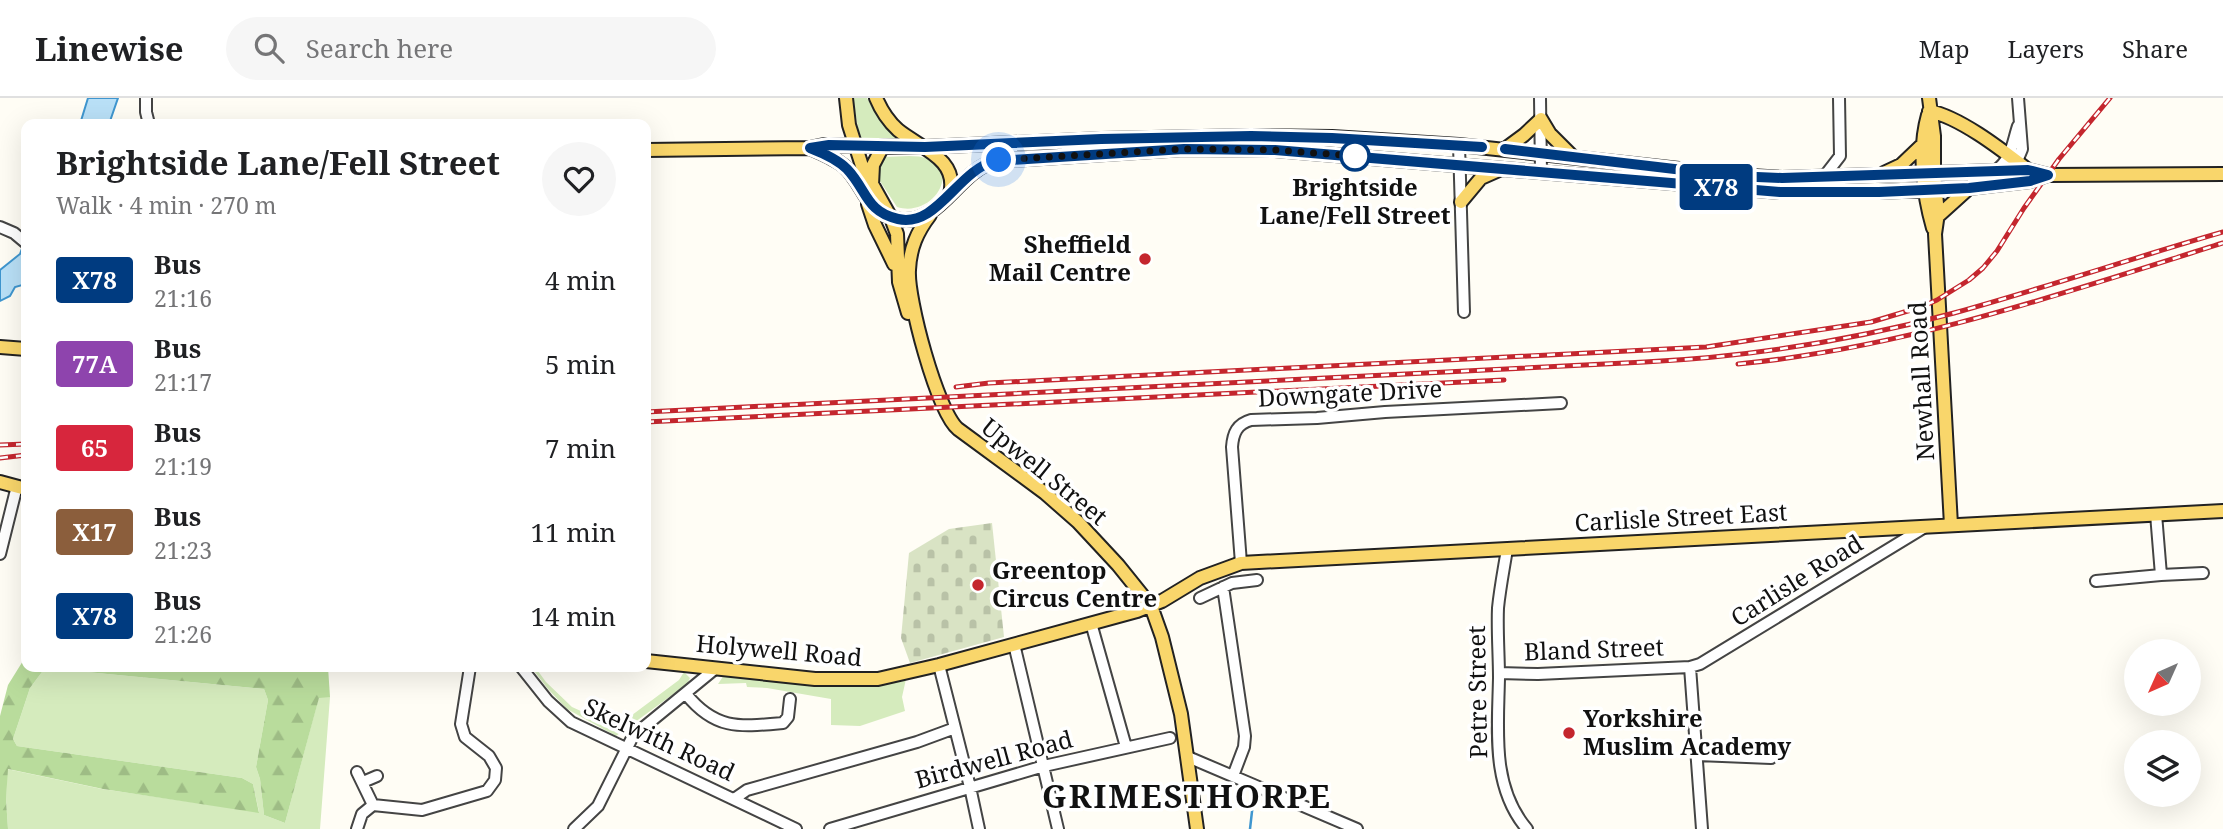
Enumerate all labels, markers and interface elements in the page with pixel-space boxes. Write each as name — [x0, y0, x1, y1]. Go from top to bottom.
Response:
search box — [226, 17, 716, 80]
text: Linewise — [35, 26, 184, 71]
icon: search — [250, 29, 288, 67]
text: Search here — [306, 30, 453, 66]
text: Map — [1919, 32, 1970, 65]
text: Layers — [2008, 32, 2084, 65]
text: Share — [2122, 32, 2188, 65]
text: Brightside Lane/Fell Street — [56, 140, 500, 185]
marker: Brightside Lane/Fell Street — [1340, 141, 1370, 171]
button: heart — [542, 142, 616, 216]
your location — [981, 142, 1016, 177]
line badge: X78 — [1676, 164, 1756, 210]
place label: Brightside Lane/Fell Street — [1260, 170, 1451, 231]
text: X78 — [1694, 170, 1738, 203]
text: Walk · 4 min · 270 m — [56, 189, 276, 221]
place label: Sheffield Mail Centre — [989, 227, 1131, 288]
text: Bus — [154, 246, 201, 282]
marker: Sheffield Mail Centre — [1137, 251, 1153, 267]
text: 4 min — [545, 262, 616, 298]
text: X78 — [72, 263, 117, 296]
text: 21:16 — [154, 282, 212, 314]
street label: Newhall Road — [1900, 300, 1941, 462]
text: Bus — [154, 330, 201, 366]
text: 5 min — [545, 346, 616, 382]
text: 77A — [72, 347, 117, 380]
text: 21:17 — [154, 366, 212, 398]
street label: Downgate Drive — [1257, 371, 1443, 414]
street label: Upwell Street — [975, 410, 1115, 532]
text: Bus — [154, 414, 201, 450]
text: 7 min — [545, 430, 616, 466]
text: 65 — [81, 431, 108, 464]
text: 21:19 — [154, 450, 212, 482]
street label: Carlisle Street East — [1574, 494, 1788, 539]
text: Bus — [154, 498, 201, 534]
text: 11 min — [531, 514, 616, 550]
text: X17 — [72, 515, 117, 548]
street label: Carlisle Road — [1724, 526, 1869, 633]
text: 21:23 — [154, 534, 212, 566]
place label: Greentop Circus Centre — [992, 553, 1157, 614]
marker: Greentop Circus Centre — [970, 577, 986, 593]
text: Bus — [154, 582, 201, 618]
text: 14 min — [531, 598, 616, 634]
text: X78 — [72, 599, 117, 632]
text: 21:26 — [154, 618, 212, 650]
street label: Petre Street — [1459, 625, 1494, 759]
street label: Holywell Road — [695, 626, 864, 673]
street label: Bland Street — [1523, 630, 1665, 667]
north arrow — [2124, 639, 2202, 716]
map controls — [2124, 639, 2201, 807]
street label: Skelwith Road — [579, 689, 741, 788]
place label: Yorkshire Muslim Academy — [1583, 701, 1791, 762]
street label: Birdwell Road — [911, 722, 1076, 795]
marker: Yorkshire Muslim Academy — [1561, 725, 1577, 741]
button: layers — [2124, 730, 2201, 807]
district label: GRIMESTHORPE — [1042, 774, 1332, 817]

